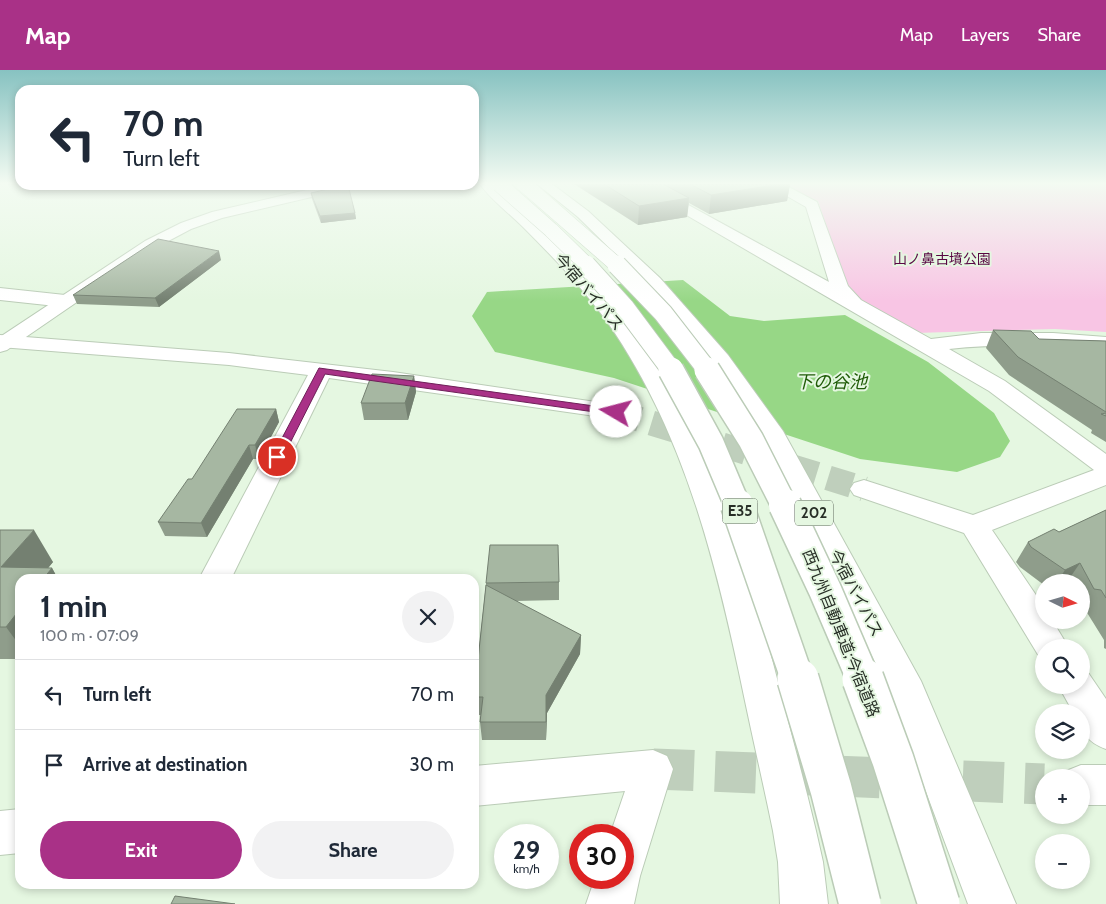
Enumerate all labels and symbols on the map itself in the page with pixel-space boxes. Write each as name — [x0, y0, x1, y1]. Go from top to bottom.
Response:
street label: 今宿バイパス — [550, 250, 628, 334]
park label: 山ノ鼻古墳公園 — [893, 250, 991, 268]
water label: 下の谷池 — [795, 371, 869, 393]
position arrow — [589, 385, 641, 437]
pin — [256, 436, 298, 478]
road number: E35 — [722, 498, 758, 524]
road number: 202 — [795, 500, 833, 526]
street label: 西九州自動車道;今宿道路 — [799, 546, 883, 720]
street label: 今宿バイパス — [825, 546, 887, 640]
north arrow — [1035, 574, 1090, 629]
speed limit sign: 30 — [569, 824, 634, 889]

